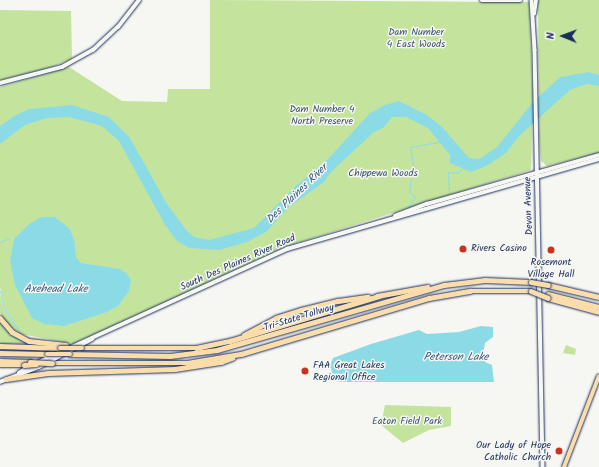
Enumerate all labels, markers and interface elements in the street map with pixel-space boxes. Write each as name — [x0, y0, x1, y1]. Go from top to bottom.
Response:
north arrow — [543, 16, 583, 56]
park label: Dam Number 4 East Woods — [387, 26, 445, 50]
text: N — [542, 32, 560, 39]
park label: Dam Number 4 North Preserve — [289, 103, 355, 126]
water label: Des Plaines River — [264, 162, 330, 226]
park label: Chippewa Woods — [348, 168, 418, 180]
street label: Devon Avenue — [522, 177, 536, 235]
street label: South Des Plaines River Road — [179, 232, 297, 294]
place label: Rivers Casino — [471, 243, 527, 255]
marker: Rivers Casino — [458, 244, 468, 254]
marker: Rosemont Village Hall — [546, 245, 556, 255]
place label: Rosemont Village Hall — [528, 256, 574, 280]
water label: Axehead Lake — [24, 282, 88, 296]
street label: Tri-State Tollway — [262, 302, 336, 334]
water label: Peterson Lake — [424, 350, 488, 364]
place label: FAA Great Lakes Regional Office — [313, 359, 384, 382]
marker: FAA Great Lakes Regional Office — [300, 366, 310, 376]
park label: Eaton Field Park — [372, 416, 442, 428]
place label: Our Lady of Hope Catholic Church — [476, 439, 551, 462]
marker: Our Lady of Hope Catholic Church — [554, 446, 564, 456]

